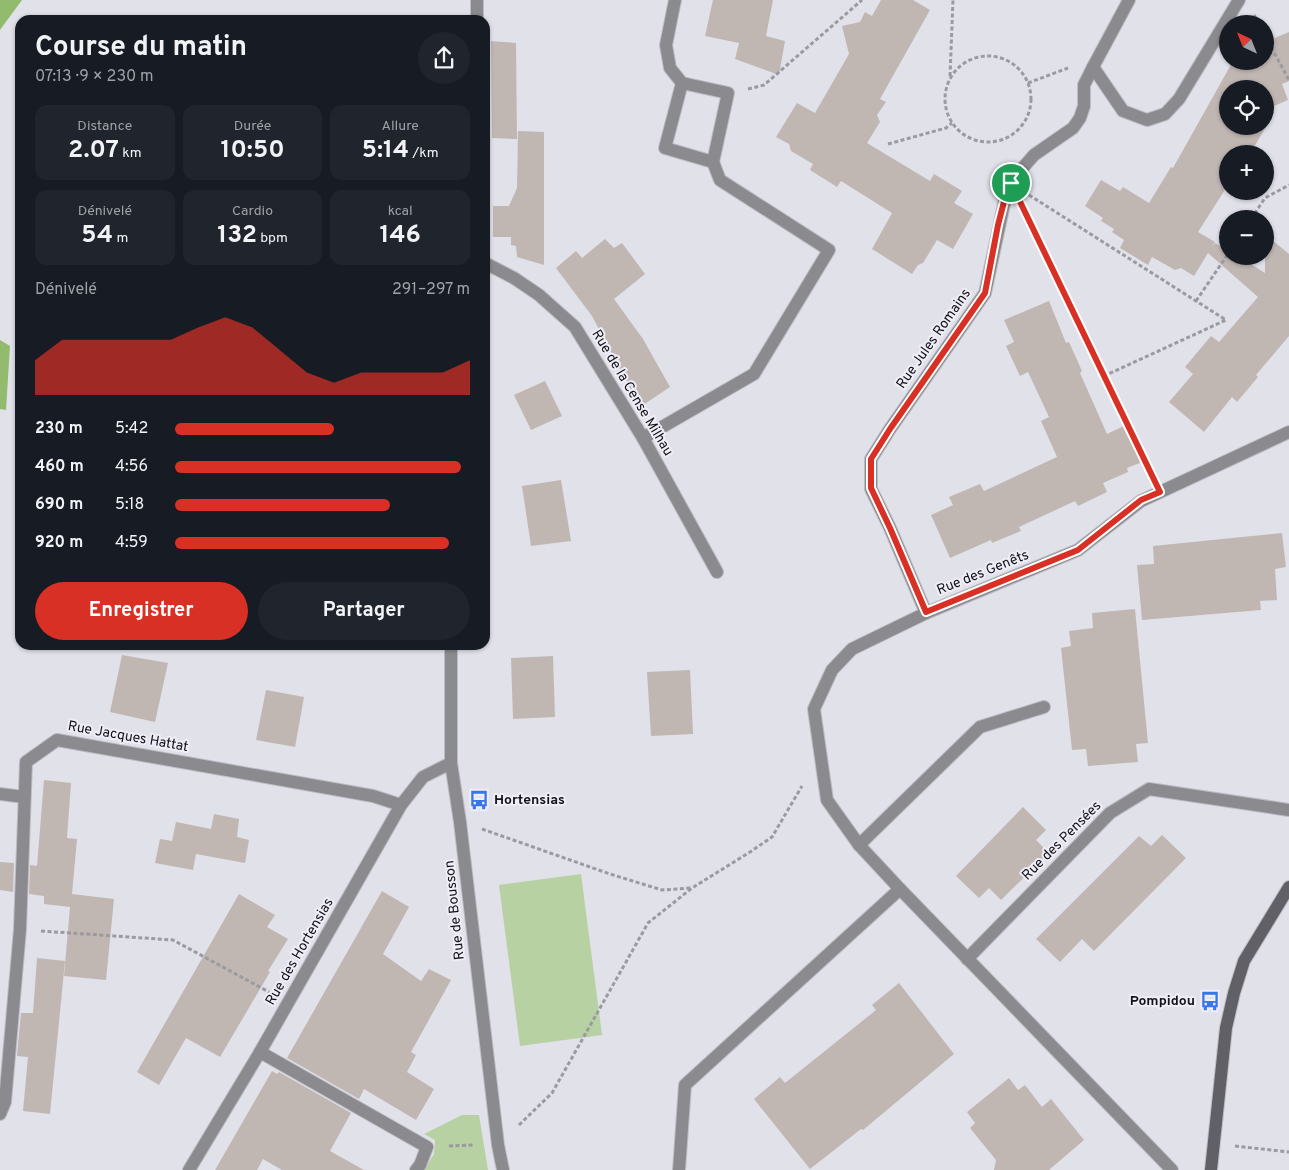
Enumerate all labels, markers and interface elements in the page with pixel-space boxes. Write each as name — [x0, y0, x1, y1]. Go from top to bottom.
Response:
north arrow — [1219, 15, 1274, 70]
map controls — [1219, 15, 1274, 265]
text: Course du matin — [35, 30, 247, 66]
button: share — [418, 32, 470, 84]
text: 07:13 · 9 × 230 m — [35, 67, 153, 87]
button: locate — [1219, 80, 1274, 135]
text: Distance — [77, 118, 132, 135]
text: Durée — [234, 118, 271, 135]
text: Allure — [381, 118, 419, 135]
text: 2.07 — [68, 135, 119, 167]
text: 10:50 — [220, 135, 285, 167]
text: 5:14 — [362, 135, 409, 167]
text: km — [119, 145, 142, 162]
text: /km — [409, 145, 439, 162]
button: + — [1219, 145, 1274, 200]
pin — [990, 162, 1032, 204]
icon: arrive — [997, 169, 1025, 197]
text: Dénivelé — [78, 203, 132, 220]
text: Cardio — [232, 203, 273, 220]
text: kcal — [388, 203, 413, 220]
button: − — [1219, 210, 1274, 265]
text: 54 — [81, 220, 113, 252]
text: 132 — [217, 220, 257, 252]
text: 146 — [379, 220, 421, 252]
text: m — [113, 230, 128, 247]
text: bpm — [257, 230, 288, 247]
text: Dénivelé — [35, 280, 97, 300]
text: 291–297 m — [392, 280, 470, 300]
street label: Rue Jules Romains — [893, 286, 975, 392]
street label: Rue de la Cense Milhau — [588, 327, 676, 459]
text: 230 m — [35, 419, 83, 439]
text: 5:42 — [115, 419, 148, 439]
text: 460 m — [35, 457, 84, 477]
text: 4:56 — [115, 457, 148, 477]
text: 690 m — [35, 495, 83, 515]
text: 5:18 — [115, 495, 144, 515]
text: 920 m — [35, 533, 83, 553]
text: 4:59 — [115, 533, 148, 553]
street label: Rue des Genêts — [935, 547, 1031, 599]
button: Enregistrer — [35, 582, 248, 640]
button: Partager — [258, 582, 470, 640]
street label: Rue Jacques Hattat — [66, 718, 190, 756]
bus stop icon: Hortensias — [468, 789, 490, 811]
place label: Hortensias — [494, 792, 565, 809]
street label: Rue des Pensées — [1019, 798, 1105, 884]
street label: Rue de Bousson — [441, 859, 469, 961]
street label: Rue des Hortensias — [262, 895, 338, 1009]
bus stop icon: Pompidou — [1199, 990, 1221, 1012]
place label: Pompidou — [1130, 993, 1195, 1010]

